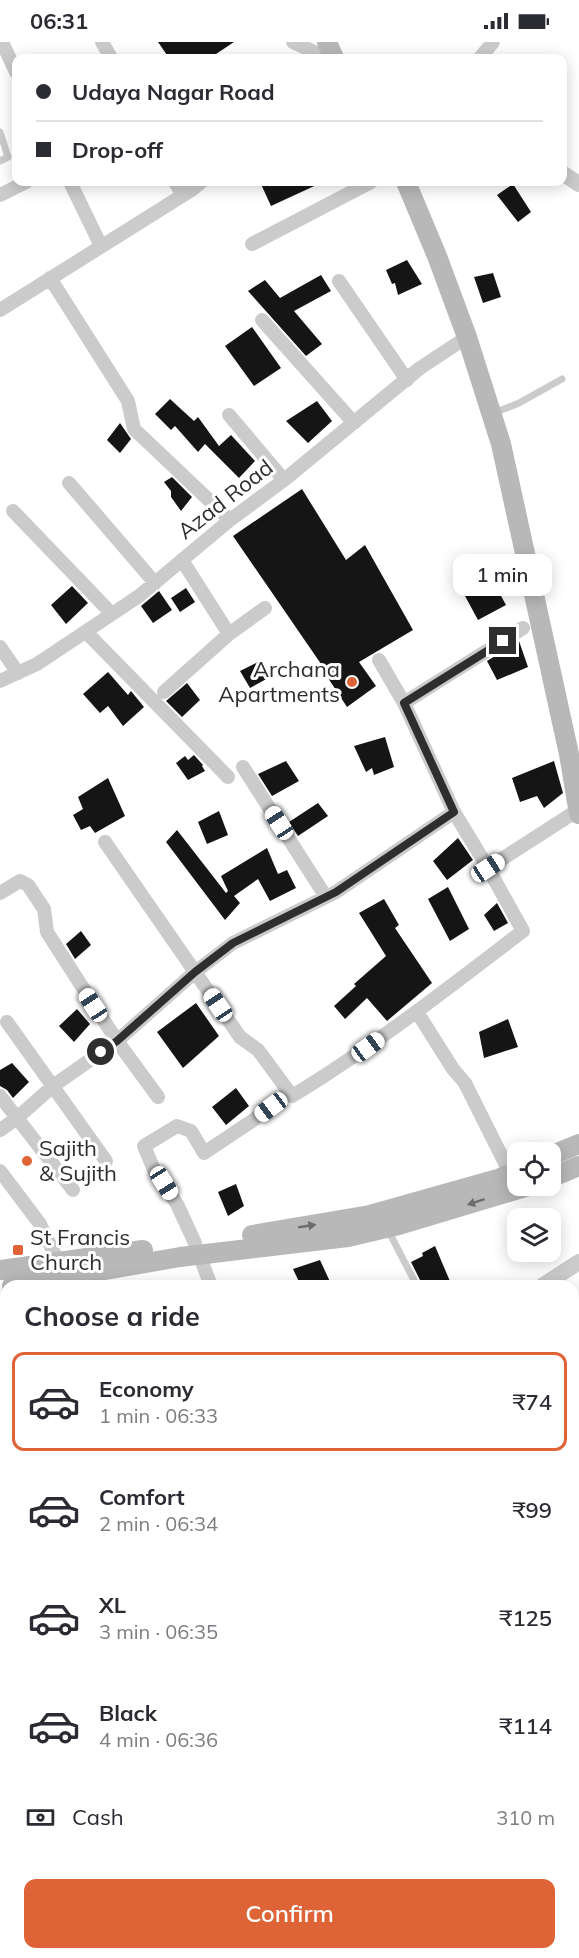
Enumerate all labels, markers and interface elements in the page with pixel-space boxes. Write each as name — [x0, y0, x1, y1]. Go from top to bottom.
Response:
text: 06:31 — [30, 7, 88, 35]
text: Udaya Nagar Road — [72, 78, 275, 106]
text: Drop-off — [72, 136, 163, 164]
street label: Azad Road — [172, 453, 278, 545]
callout: 1 min — [454, 554, 552, 596]
text: 1 min — [477, 562, 528, 587]
route end — [489, 627, 516, 654]
place label: Archana Apartments — [218, 655, 340, 708]
marker: Archana Apartments — [345, 675, 359, 689]
car — [262, 803, 296, 843]
car — [468, 851, 508, 885]
car — [76, 985, 110, 1025]
car — [200, 985, 236, 1025]
car — [348, 1029, 388, 1065]
route start — [87, 1038, 114, 1065]
car — [251, 1089, 291, 1125]
place label: Sajith & Sujith — [39, 1134, 117, 1187]
map controls — [507, 1142, 561, 1262]
button: locate — [507, 1142, 561, 1196]
marker: Sajith & Sujith — [20, 1154, 34, 1168]
car — [147, 1163, 181, 1203]
one-way arrow — [467, 1197, 485, 1207]
button: layers — [507, 1208, 561, 1262]
one-way arrow — [298, 1222, 317, 1231]
place label: St Francis Church — [30, 1223, 130, 1276]
marker: St Francis Church — [11, 1243, 25, 1257]
text: Choose a ride — [24, 1299, 200, 1333]
icon: car — [27, 1375, 81, 1429]
text: Economy — [99, 1375, 194, 1403]
text: ₹74 — [512, 1388, 552, 1416]
text: 1 min · 06:33 — [99, 1403, 218, 1428]
icon: car — [27, 1483, 81, 1537]
text: Comfort — [99, 1483, 185, 1511]
text: ₹99 — [512, 1496, 552, 1524]
text: 2 min · 06:34 — [99, 1511, 218, 1536]
icon: car — [27, 1591, 81, 1645]
text: XL — [99, 1591, 126, 1619]
text: ₹125 — [499, 1604, 552, 1632]
text: 3 min · 06:35 — [99, 1619, 218, 1644]
icon: car — [27, 1699, 81, 1753]
text: Black — [99, 1699, 157, 1727]
text: ₹114 — [499, 1712, 552, 1740]
text: 4 min · 06:36 — [99, 1727, 218, 1752]
icon: cash — [24, 1801, 57, 1834]
text: Cash — [72, 1803, 124, 1831]
text: 310 m — [496, 1805, 555, 1830]
button: Confirm — [24, 1879, 555, 1948]

